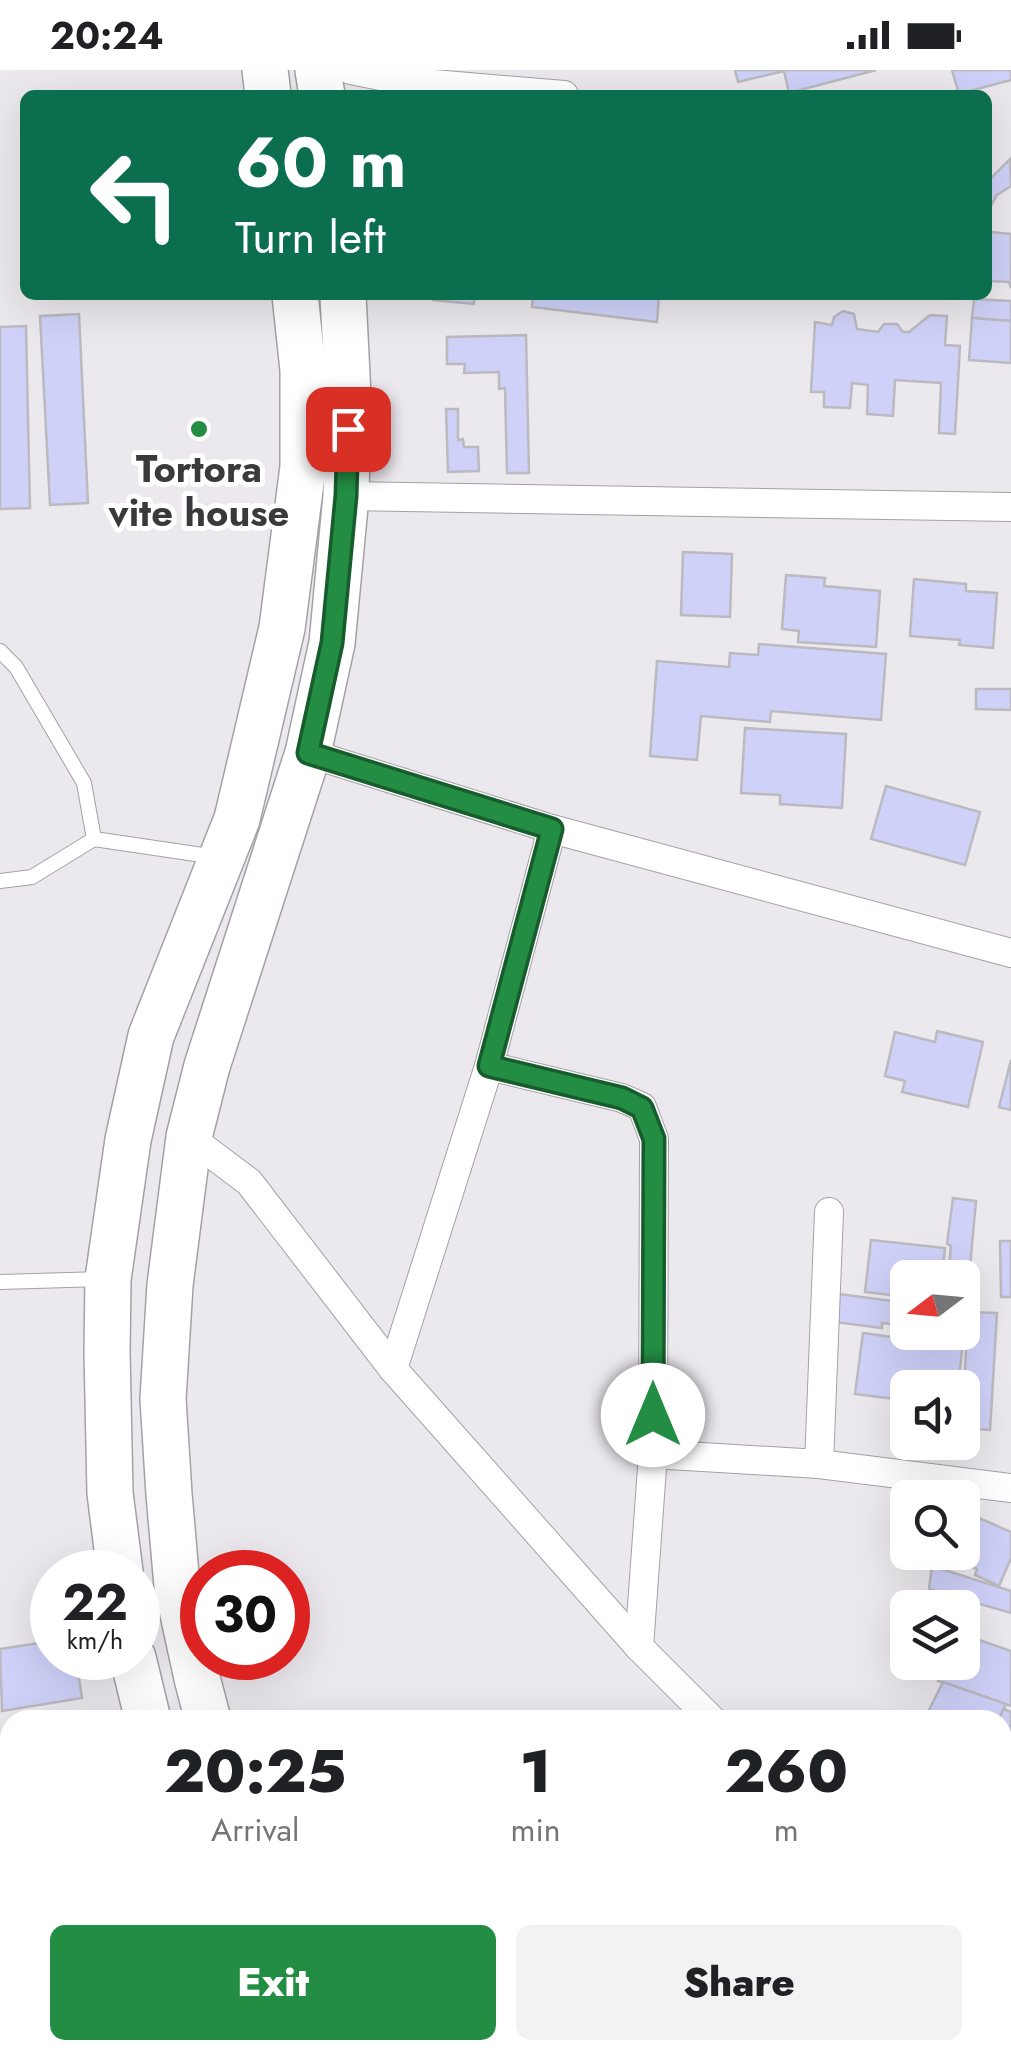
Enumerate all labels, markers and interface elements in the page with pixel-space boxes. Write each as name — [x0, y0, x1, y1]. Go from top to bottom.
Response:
text: 20:24 — [50, 8, 164, 63]
text: 60 m — [235, 112, 407, 213]
icon: left — [70, 130, 200, 260]
text: Turn left — [235, 205, 386, 270]
pin — [306, 387, 391, 472]
icon: arrive — [321, 402, 376, 457]
marker: Tortora vite house — [188, 418, 210, 440]
place label: Tortora vite house — [108, 441, 289, 540]
north arrow — [890, 1260, 980, 1350]
map controls — [890, 1260, 980, 1680]
position arrow — [601, 1363, 705, 1467]
button: sound — [890, 1370, 980, 1460]
button: search — [890, 1480, 980, 1570]
speed limit sign: 30 — [180, 1550, 310, 1680]
text: 22 — [62, 1566, 128, 1639]
button: layers — [890, 1590, 980, 1680]
text: km/h — [67, 1622, 123, 1658]
text: 20:25 — [164, 1728, 347, 1815]
text: 1 — [520, 1728, 551, 1815]
text: 260 — [724, 1728, 848, 1815]
text: Arrival — [211, 1807, 299, 1853]
text: min — [510, 1807, 561, 1853]
text: m — [774, 1807, 799, 1853]
button: Exit — [50, 1925, 496, 2040]
button: Share — [516, 1925, 962, 2040]

